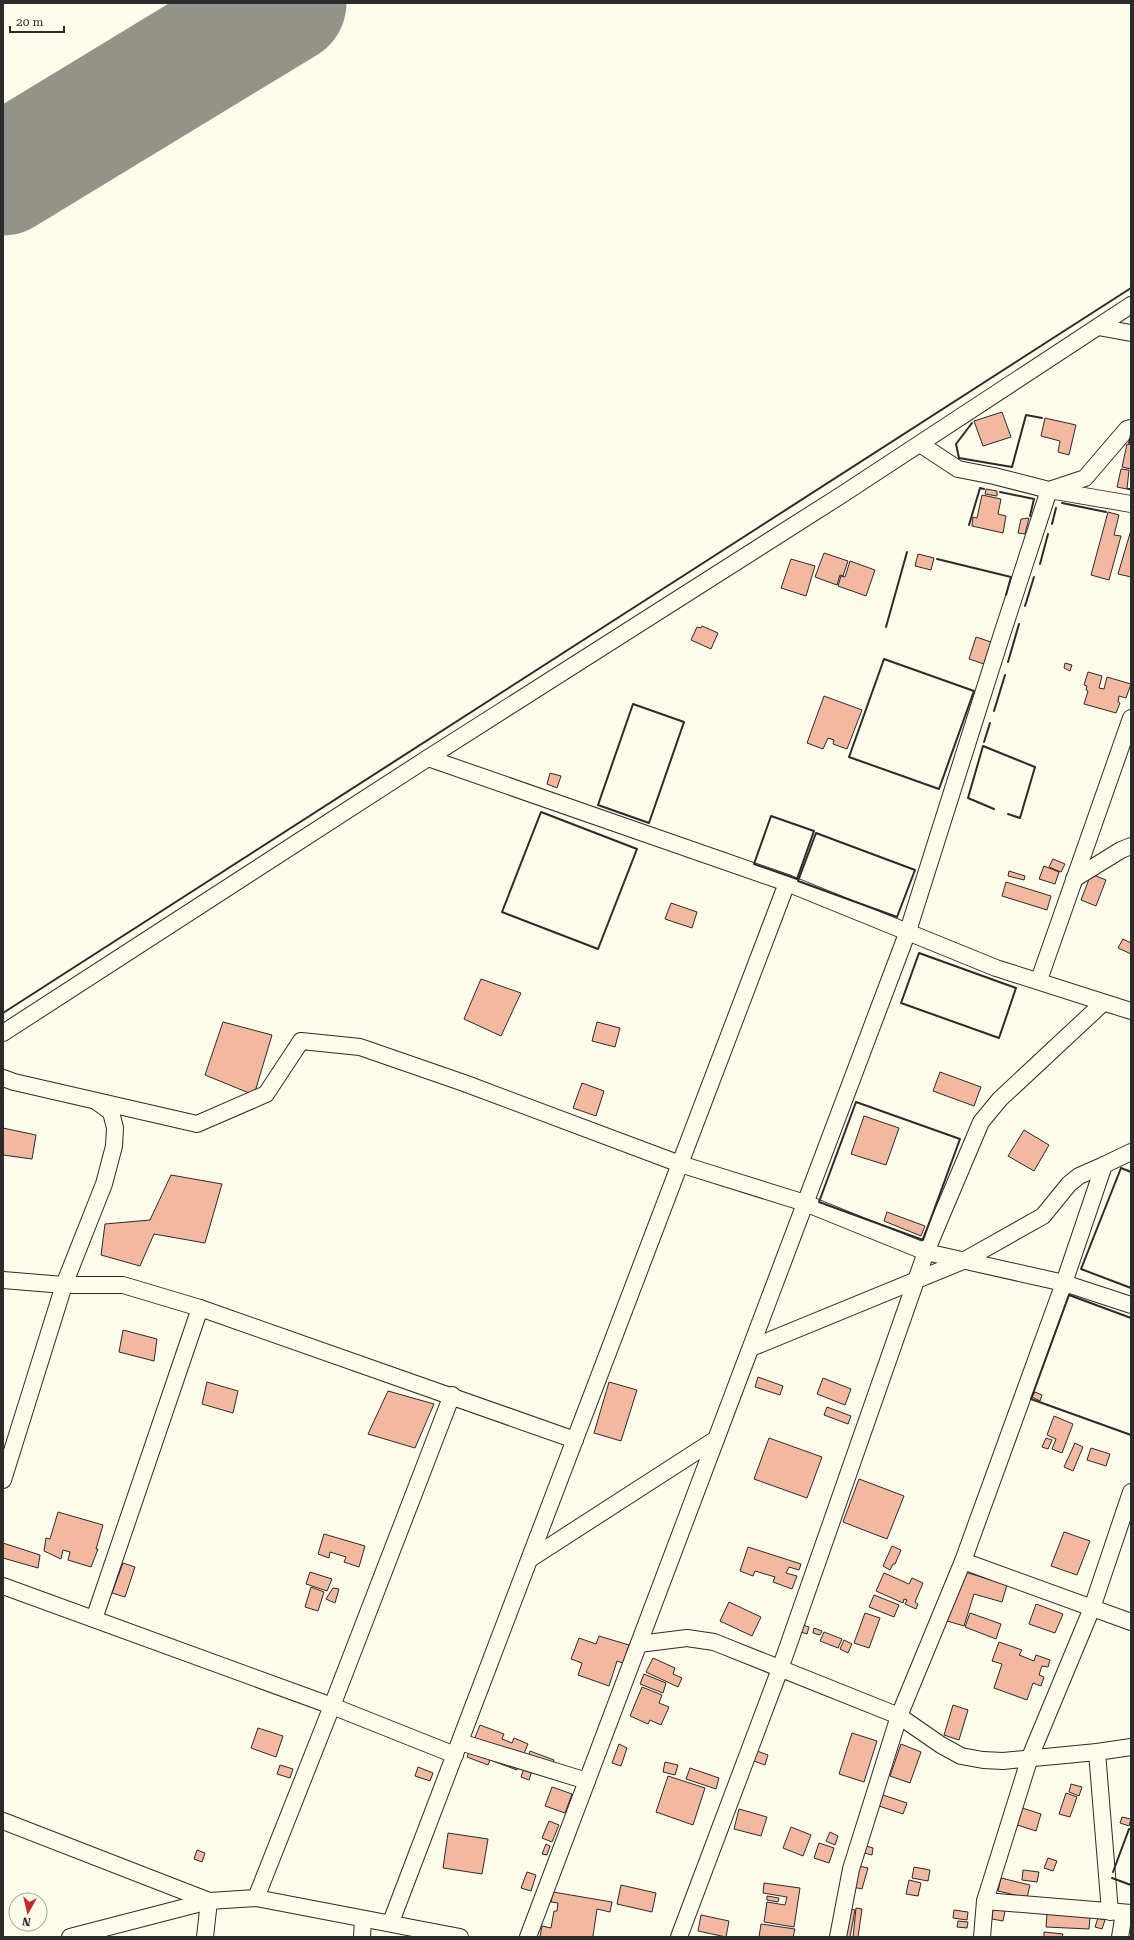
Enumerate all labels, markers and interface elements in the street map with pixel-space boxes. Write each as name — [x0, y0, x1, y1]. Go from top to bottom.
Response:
scale bar — [10, 8, 64, 34]
text: 20 m — [16, 15, 43, 29]
north arrow — [8, 1892, 48, 1932]
text: N — [21, 1914, 32, 1928]

